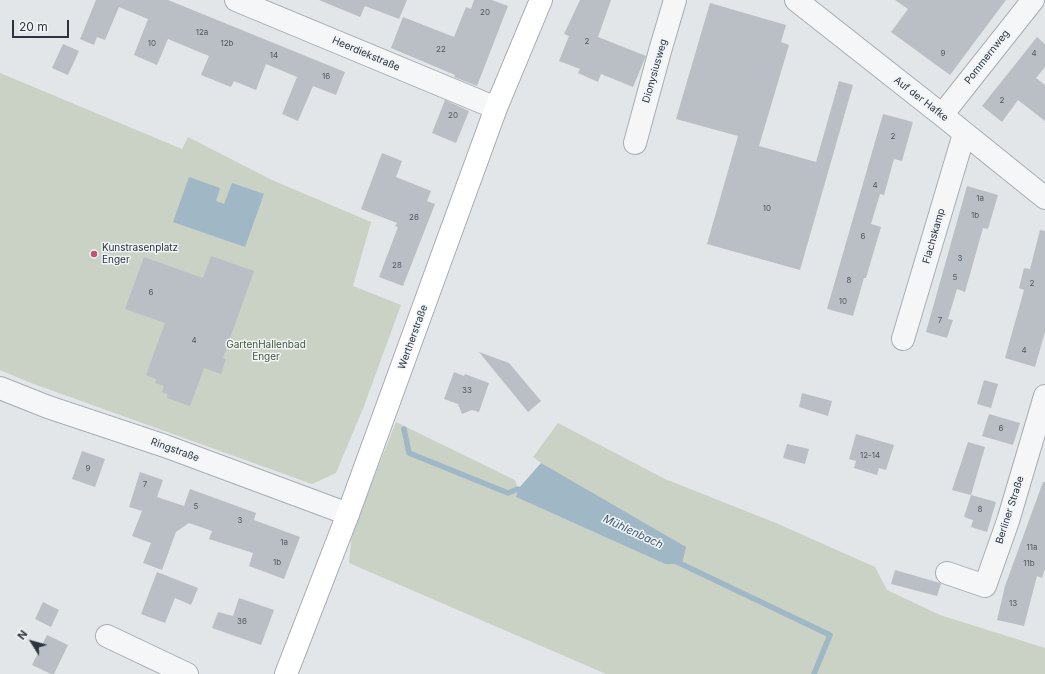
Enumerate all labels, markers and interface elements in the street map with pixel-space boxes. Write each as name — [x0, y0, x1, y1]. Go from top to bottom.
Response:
house number: 20 — [480, 8, 490, 18]
scale bar — [14, 12, 71, 38]
text: 20 m — [19, 19, 48, 34]
house number: 12a — [196, 28, 208, 38]
street label: Pommernweg — [962, 28, 1012, 86]
street label: Heerdiekstraße — [330, 34, 402, 74]
house number: 2 — [585, 37, 589, 47]
street label: Dionysiusweg — [640, 38, 670, 104]
house number: 10 — [148, 39, 156, 49]
house number: 12b — [220, 39, 234, 49]
house number: 22 — [436, 45, 446, 55]
house number: 9 — [941, 49, 945, 59]
house number: 4 — [1031, 49, 1037, 59]
house number: 14 — [270, 51, 278, 61]
house number: 16 — [322, 72, 330, 82]
street label: Auf der Hafke — [891, 74, 951, 124]
house number: 2 — [1000, 96, 1004, 106]
house number: 20 — [448, 111, 458, 121]
house number: 2 — [891, 132, 895, 142]
house number: 4 — [872, 181, 878, 191]
house number: 1a — [976, 194, 984, 204]
house number: 10 — [763, 204, 771, 214]
street label: Flachskamp — [920, 207, 948, 265]
house number: 1b — [971, 211, 979, 221]
house number: 26 — [409, 213, 419, 223]
house number: 6 — [861, 232, 865, 242]
place label: Kunstrasenplatz Enger — [102, 242, 178, 266]
marker: Kunstrasenplatz Enger — [89, 249, 99, 259]
house number: 3 — [958, 254, 962, 264]
house number: 28 — [392, 261, 402, 271]
house number: 5 — [953, 273, 957, 283]
house number: 8 — [847, 276, 851, 286]
house number: 2 — [1030, 279, 1034, 289]
house number: 6 — [149, 288, 153, 298]
house number: 10 — [839, 297, 847, 307]
street label: Wertherstraße — [396, 303, 430, 371]
house number: 7 — [938, 316, 942, 326]
house number: 4 — [191, 336, 197, 346]
park label: GartenHallenbad Enger — [226, 339, 306, 362]
house number: 4 — [1021, 346, 1027, 356]
house number: 33 — [462, 386, 472, 396]
house number: 6 — [999, 424, 1003, 434]
street label: Ringstraße — [149, 436, 201, 464]
house number: 12-14 — [860, 451, 880, 461]
house number: 9 — [86, 464, 90, 474]
street label: Berliner Straße — [993, 475, 1027, 545]
house number: 7 — [143, 480, 147, 490]
house number: 5 — [194, 502, 198, 512]
house number: 8 — [978, 505, 982, 515]
water label: Mühlenbach — [601, 512, 665, 552]
house number: 3 — [238, 516, 242, 526]
house number: 1a — [280, 538, 288, 548]
house number: 11a — [1026, 543, 1038, 553]
house number: 1b — [273, 558, 281, 568]
house number: 11b — [1023, 559, 1035, 569]
house number: 13 — [1009, 599, 1017, 609]
house number: 36 — [237, 617, 247, 627]
north arrow — [12, 622, 52, 662]
text: N — [14, 627, 31, 642]

